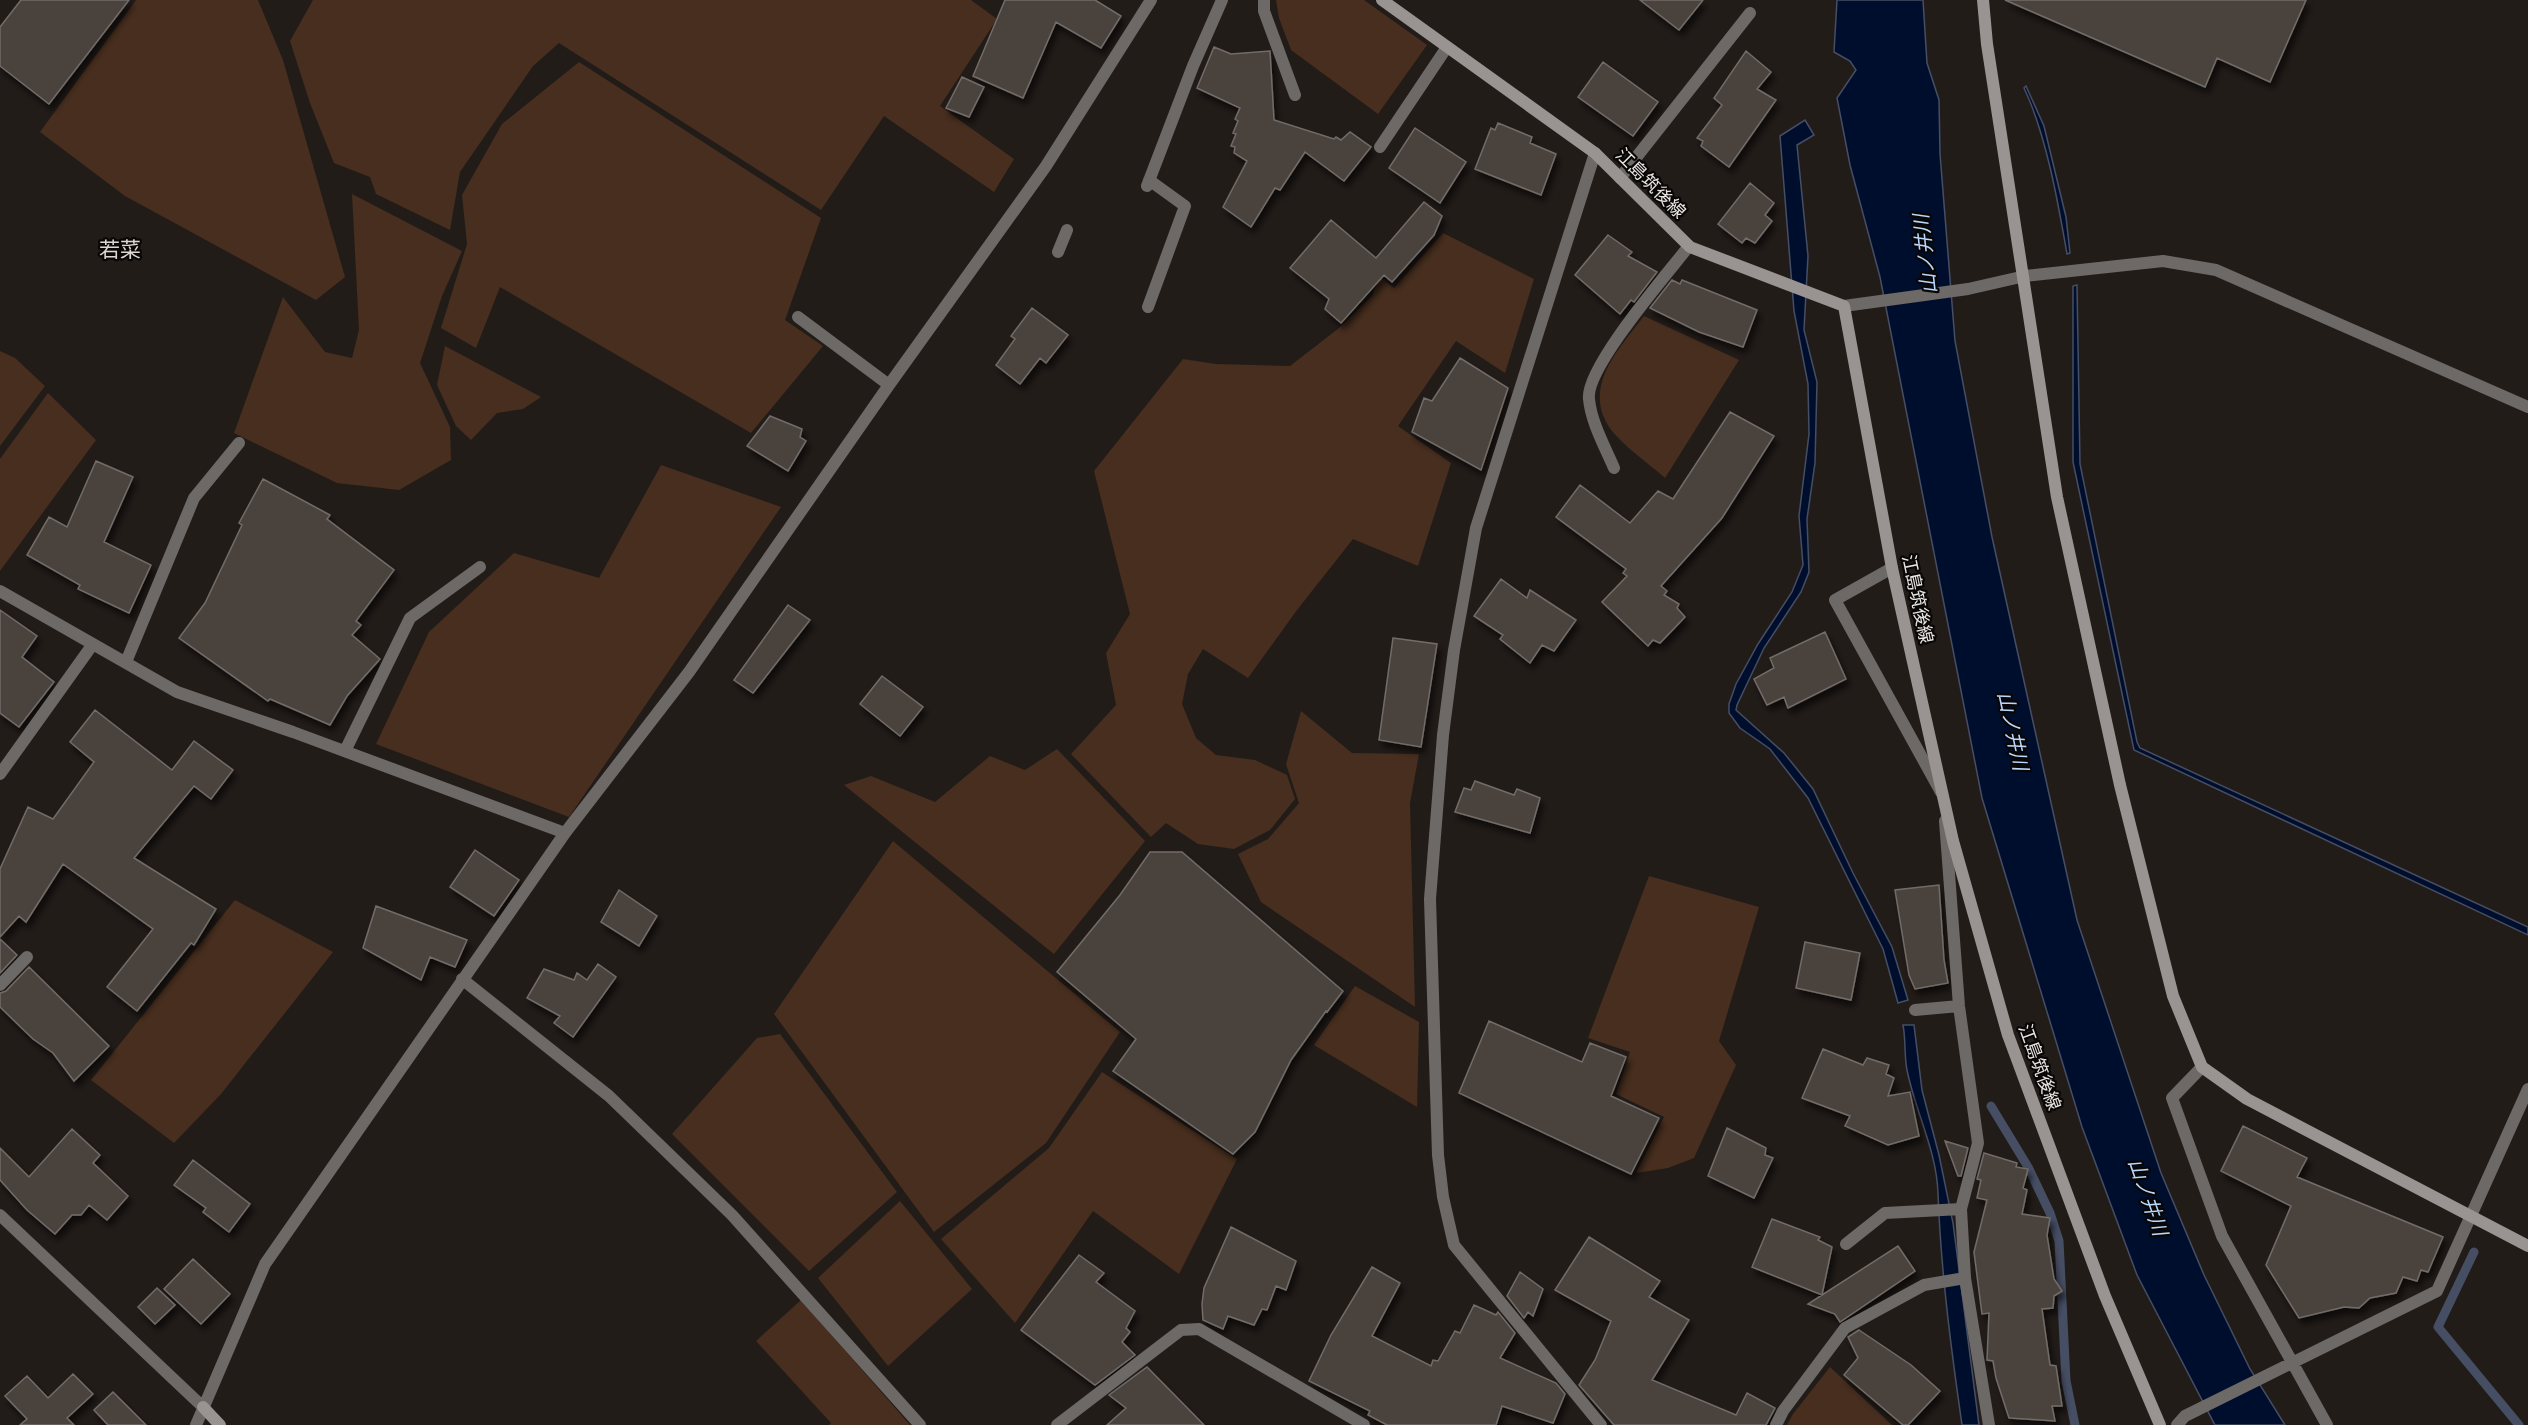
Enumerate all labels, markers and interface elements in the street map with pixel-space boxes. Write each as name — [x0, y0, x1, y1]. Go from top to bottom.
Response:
street label: 江島筑後線 — [1612, 144, 1690, 222]
water label: 山ノ井川 — [1909, 211, 1941, 295]
district label: 若菜 — [99, 238, 141, 262]
street label: 江島筑後線 — [1898, 553, 1938, 645]
water label: 山ノ井川 — [1993, 689, 2033, 775]
street label: 江島筑後線 — [2015, 1021, 2065, 1113]
water label: 山ノ井川 — [2124, 1155, 2173, 1241]

